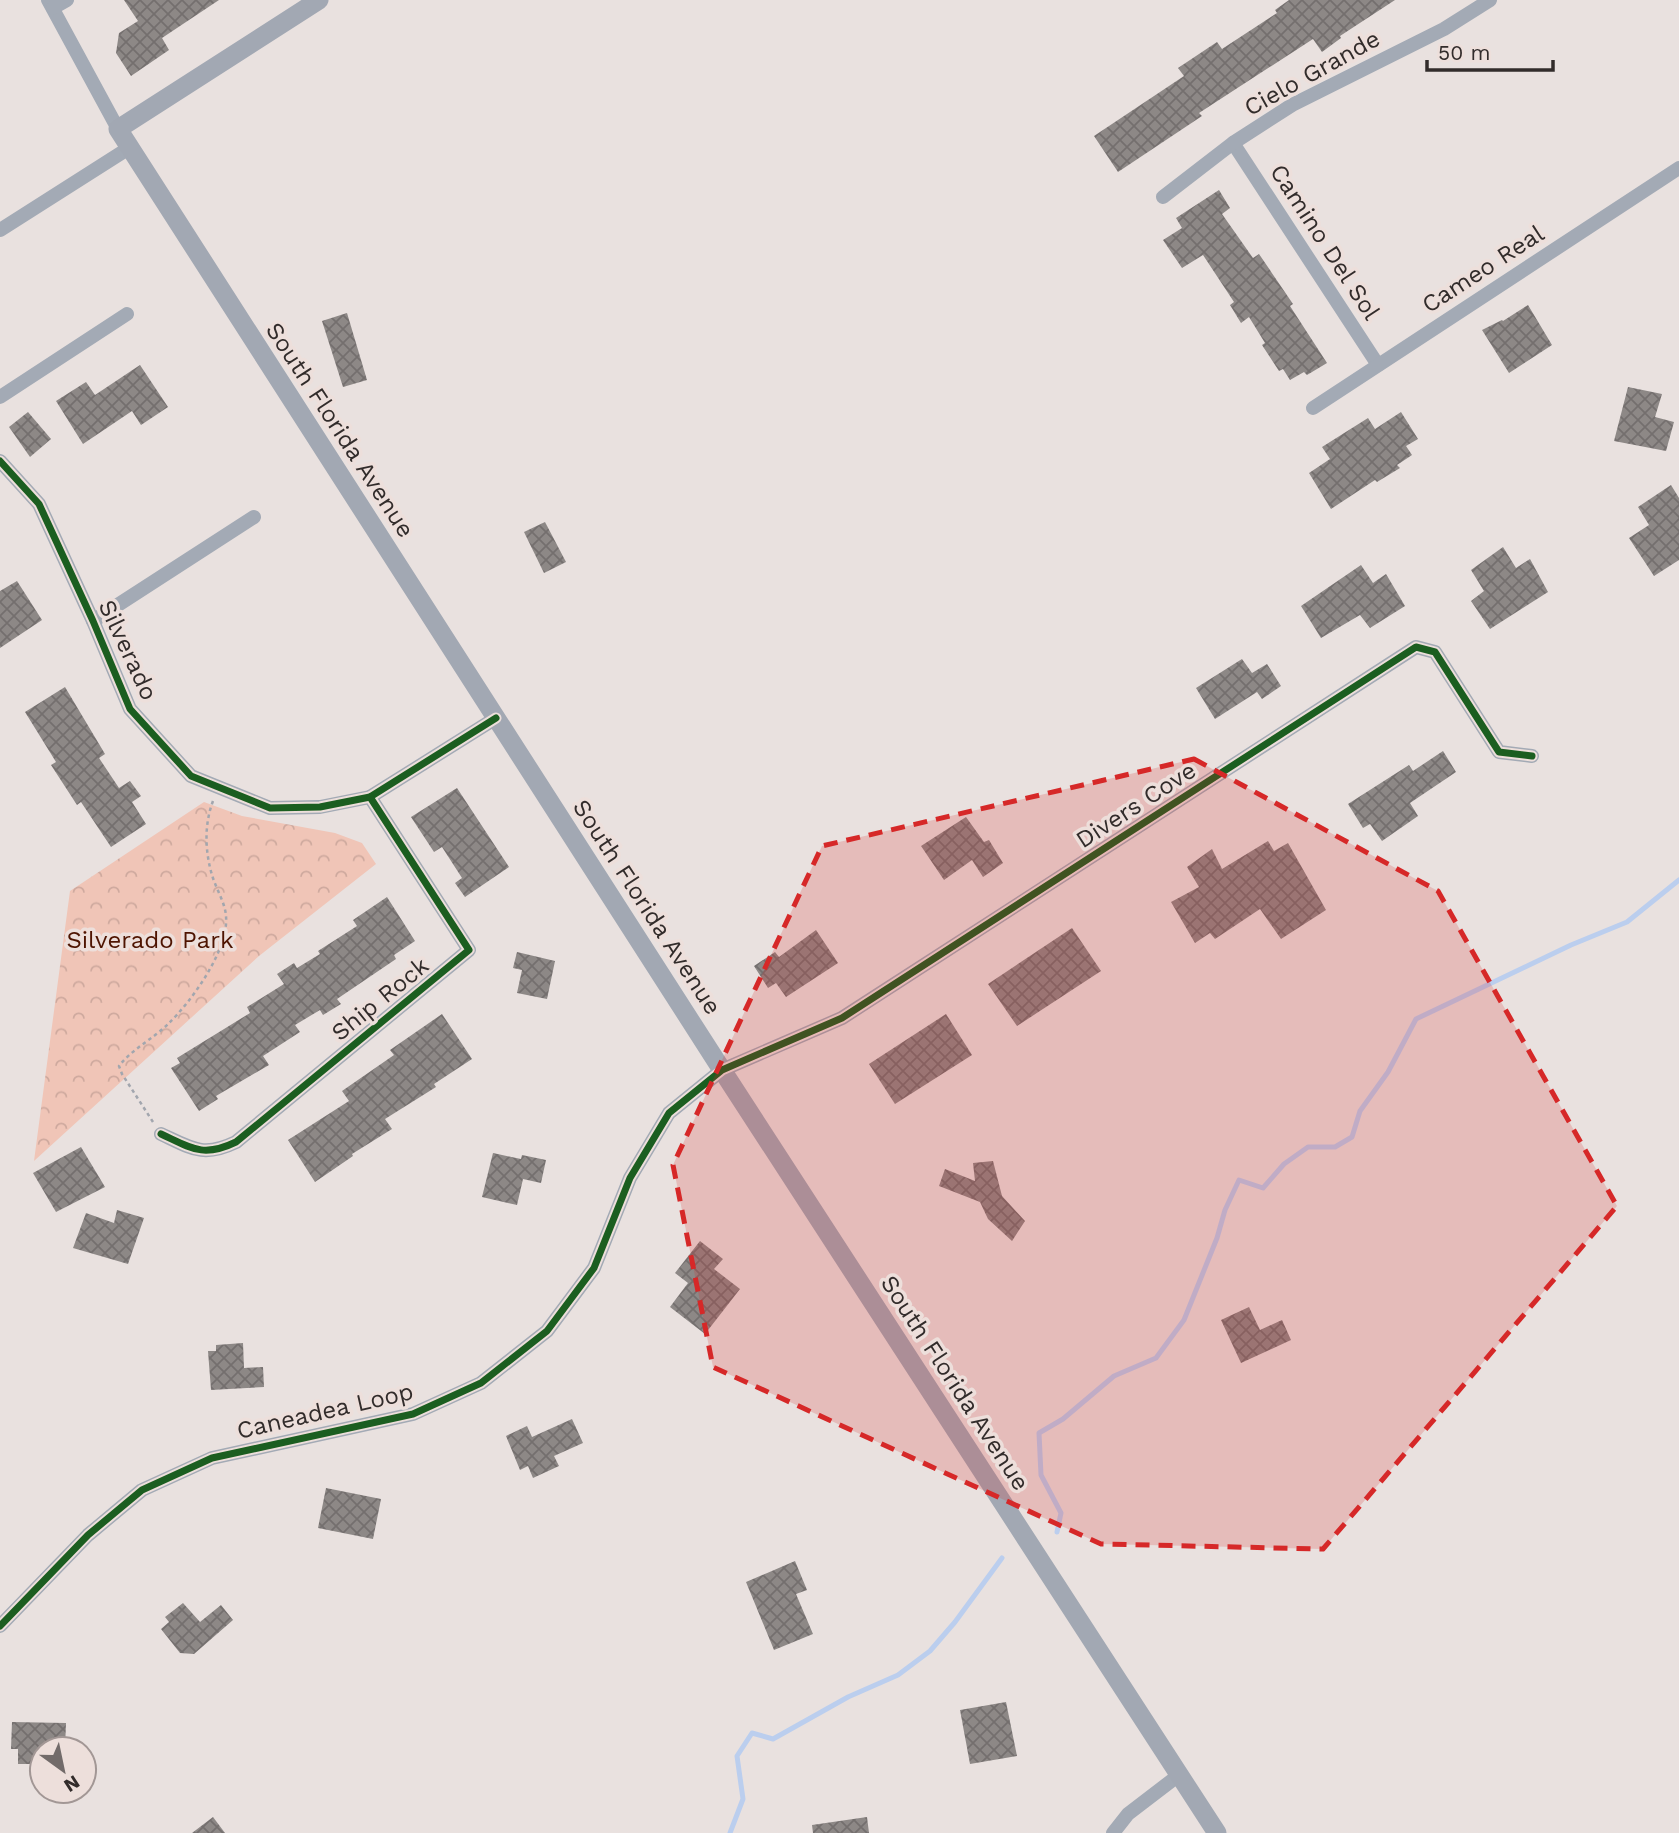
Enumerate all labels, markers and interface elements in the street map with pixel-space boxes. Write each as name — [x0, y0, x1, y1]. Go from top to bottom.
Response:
street label: Cielo Grande — [1239, 24, 1385, 122]
scale bar — [1427, 28, 1553, 72]
text: 50 m — [1438, 40, 1490, 65]
street label: Camino Del Sol — [1264, 159, 1386, 326]
street label: Cameo Real — [1417, 219, 1550, 319]
street label: South Florida Avenue — [260, 317, 420, 543]
street label: Silverado — [93, 595, 163, 705]
street label: Divers Cove — [1071, 756, 1201, 854]
street label: South Florida Avenue — [567, 794, 727, 1020]
park label: Silverado Park — [66, 926, 234, 954]
street label: Ship Rock — [326, 951, 435, 1047]
street label: South Florida Avenue — [875, 1270, 1035, 1496]
street label: Caneadea Loop — [234, 1377, 416, 1445]
north arrow — [28, 1735, 98, 1805]
text: N — [60, 1770, 84, 1797]

